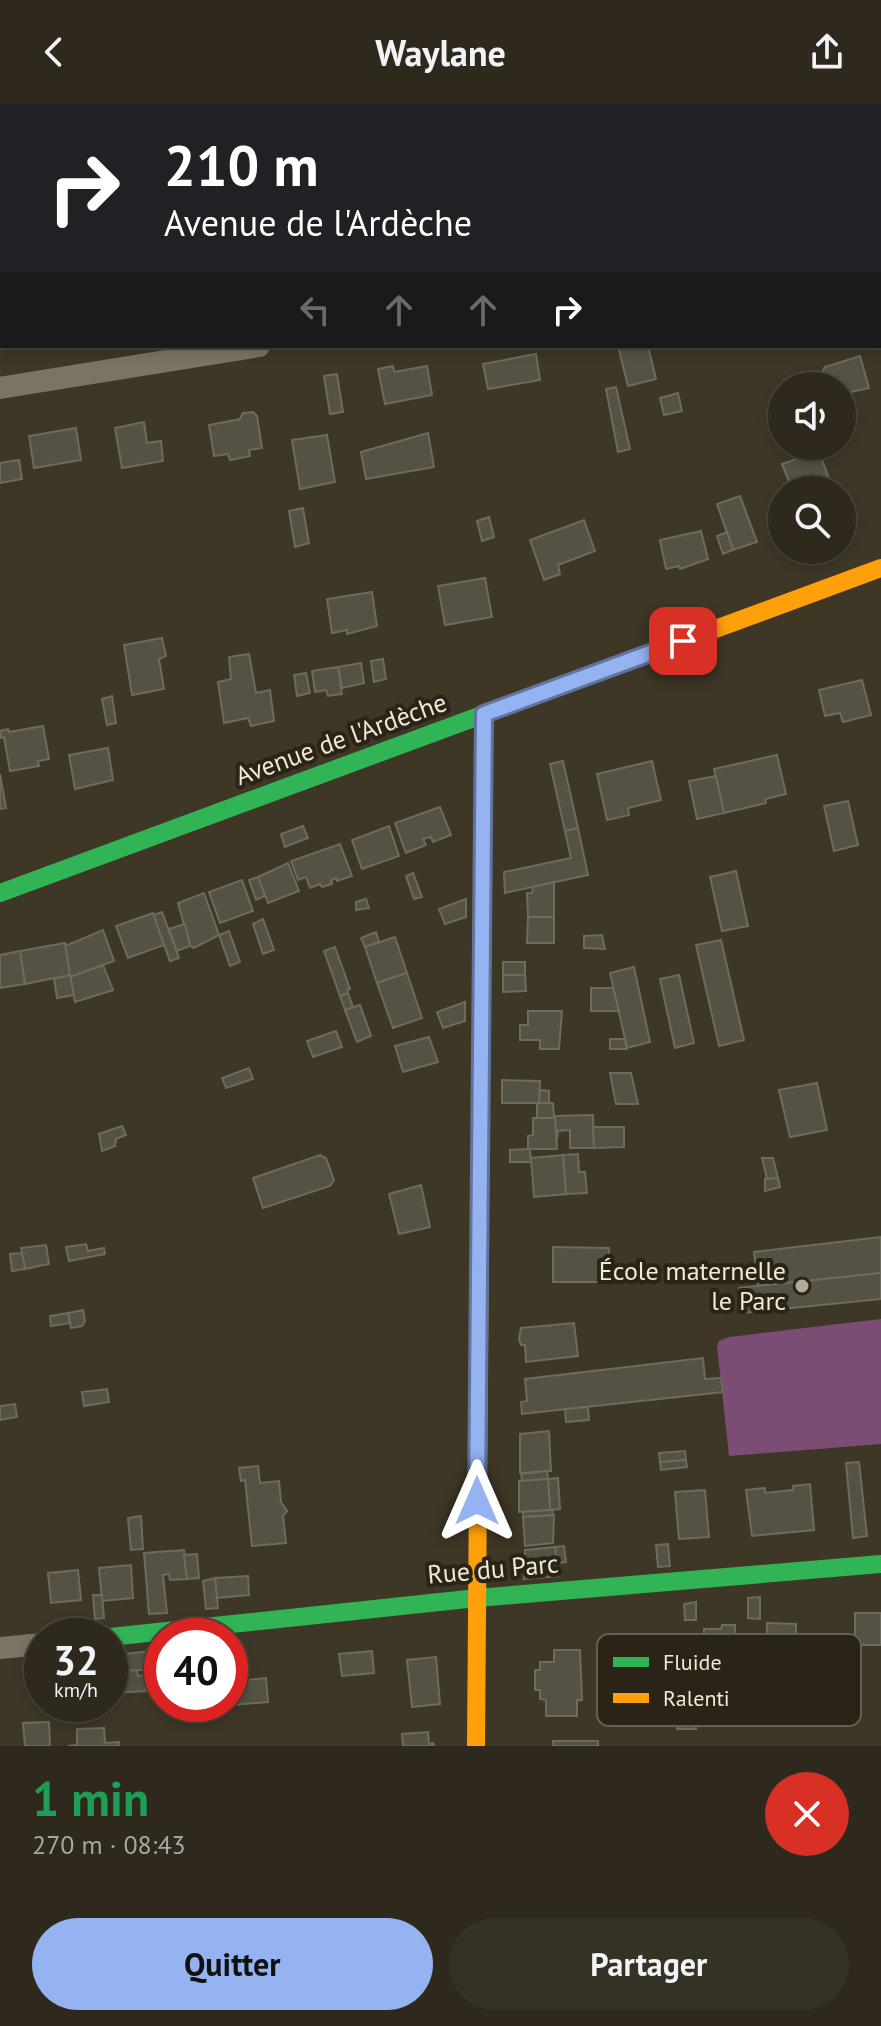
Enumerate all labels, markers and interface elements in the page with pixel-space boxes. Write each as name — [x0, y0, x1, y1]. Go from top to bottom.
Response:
text: Waylane — [375, 29, 506, 76]
icon: back — [32, 30, 76, 74]
icon: share — [805, 30, 849, 74]
text: 210 m — [164, 129, 319, 201]
icon: right — [32, 136, 136, 240]
text: Avenue de l'Ardèche — [164, 199, 472, 246]
icon: left — [293, 288, 337, 332]
icon: ahead — [377, 288, 421, 332]
icon: ahead — [461, 288, 505, 332]
icon: right — [545, 288, 589, 332]
map controls — [768, 372, 856, 564]
button: sound — [768, 372, 856, 460]
button: search — [768, 476, 856, 564]
pin — [649, 607, 717, 675]
icon: arrive — [661, 619, 705, 663]
street label: Avenue de l'Ardèche — [231, 685, 451, 792]
place label: École maternelle le Parc — [599, 1254, 786, 1317]
marker: École maternelle le Parc — [793, 1277, 811, 1295]
position arrow — [435, 1459, 519, 1543]
street label: Rue du Parc — [426, 1546, 560, 1591]
speed limit sign: 40 — [144, 1618, 248, 1722]
text: 32 — [53, 1634, 99, 1686]
legend — [597, 1634, 861, 1726]
text: Fluide — [663, 1648, 722, 1676]
text: km/h — [54, 1677, 98, 1703]
text: Ralenti — [663, 1684, 730, 1712]
text: 1 min — [32, 1767, 149, 1829]
button: close — [765, 1772, 849, 1856]
text: 270 m · 08:43 — [32, 1828, 186, 1861]
button: Quitter — [32, 1918, 433, 2010]
button: Partager — [449, 1918, 849, 2010]

